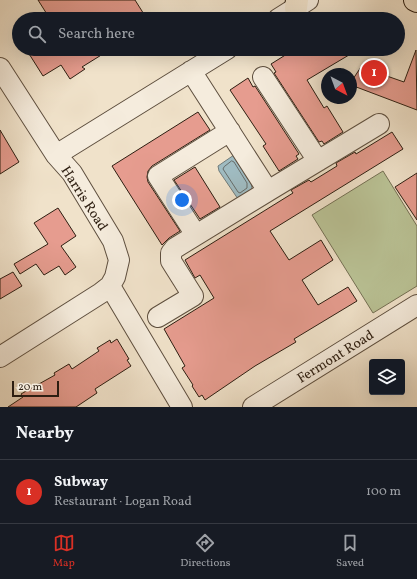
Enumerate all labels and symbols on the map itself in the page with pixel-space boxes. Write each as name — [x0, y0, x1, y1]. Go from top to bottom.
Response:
pin: 1 — [361, 58, 387, 88]
north arrow — [321, 68, 357, 104]
street label: Harris Road — [56, 163, 112, 235]
your location — [172, 190, 192, 210]
street label: Fermont Road — [294, 326, 378, 388]
scale bar — [12, 379, 59, 398]

